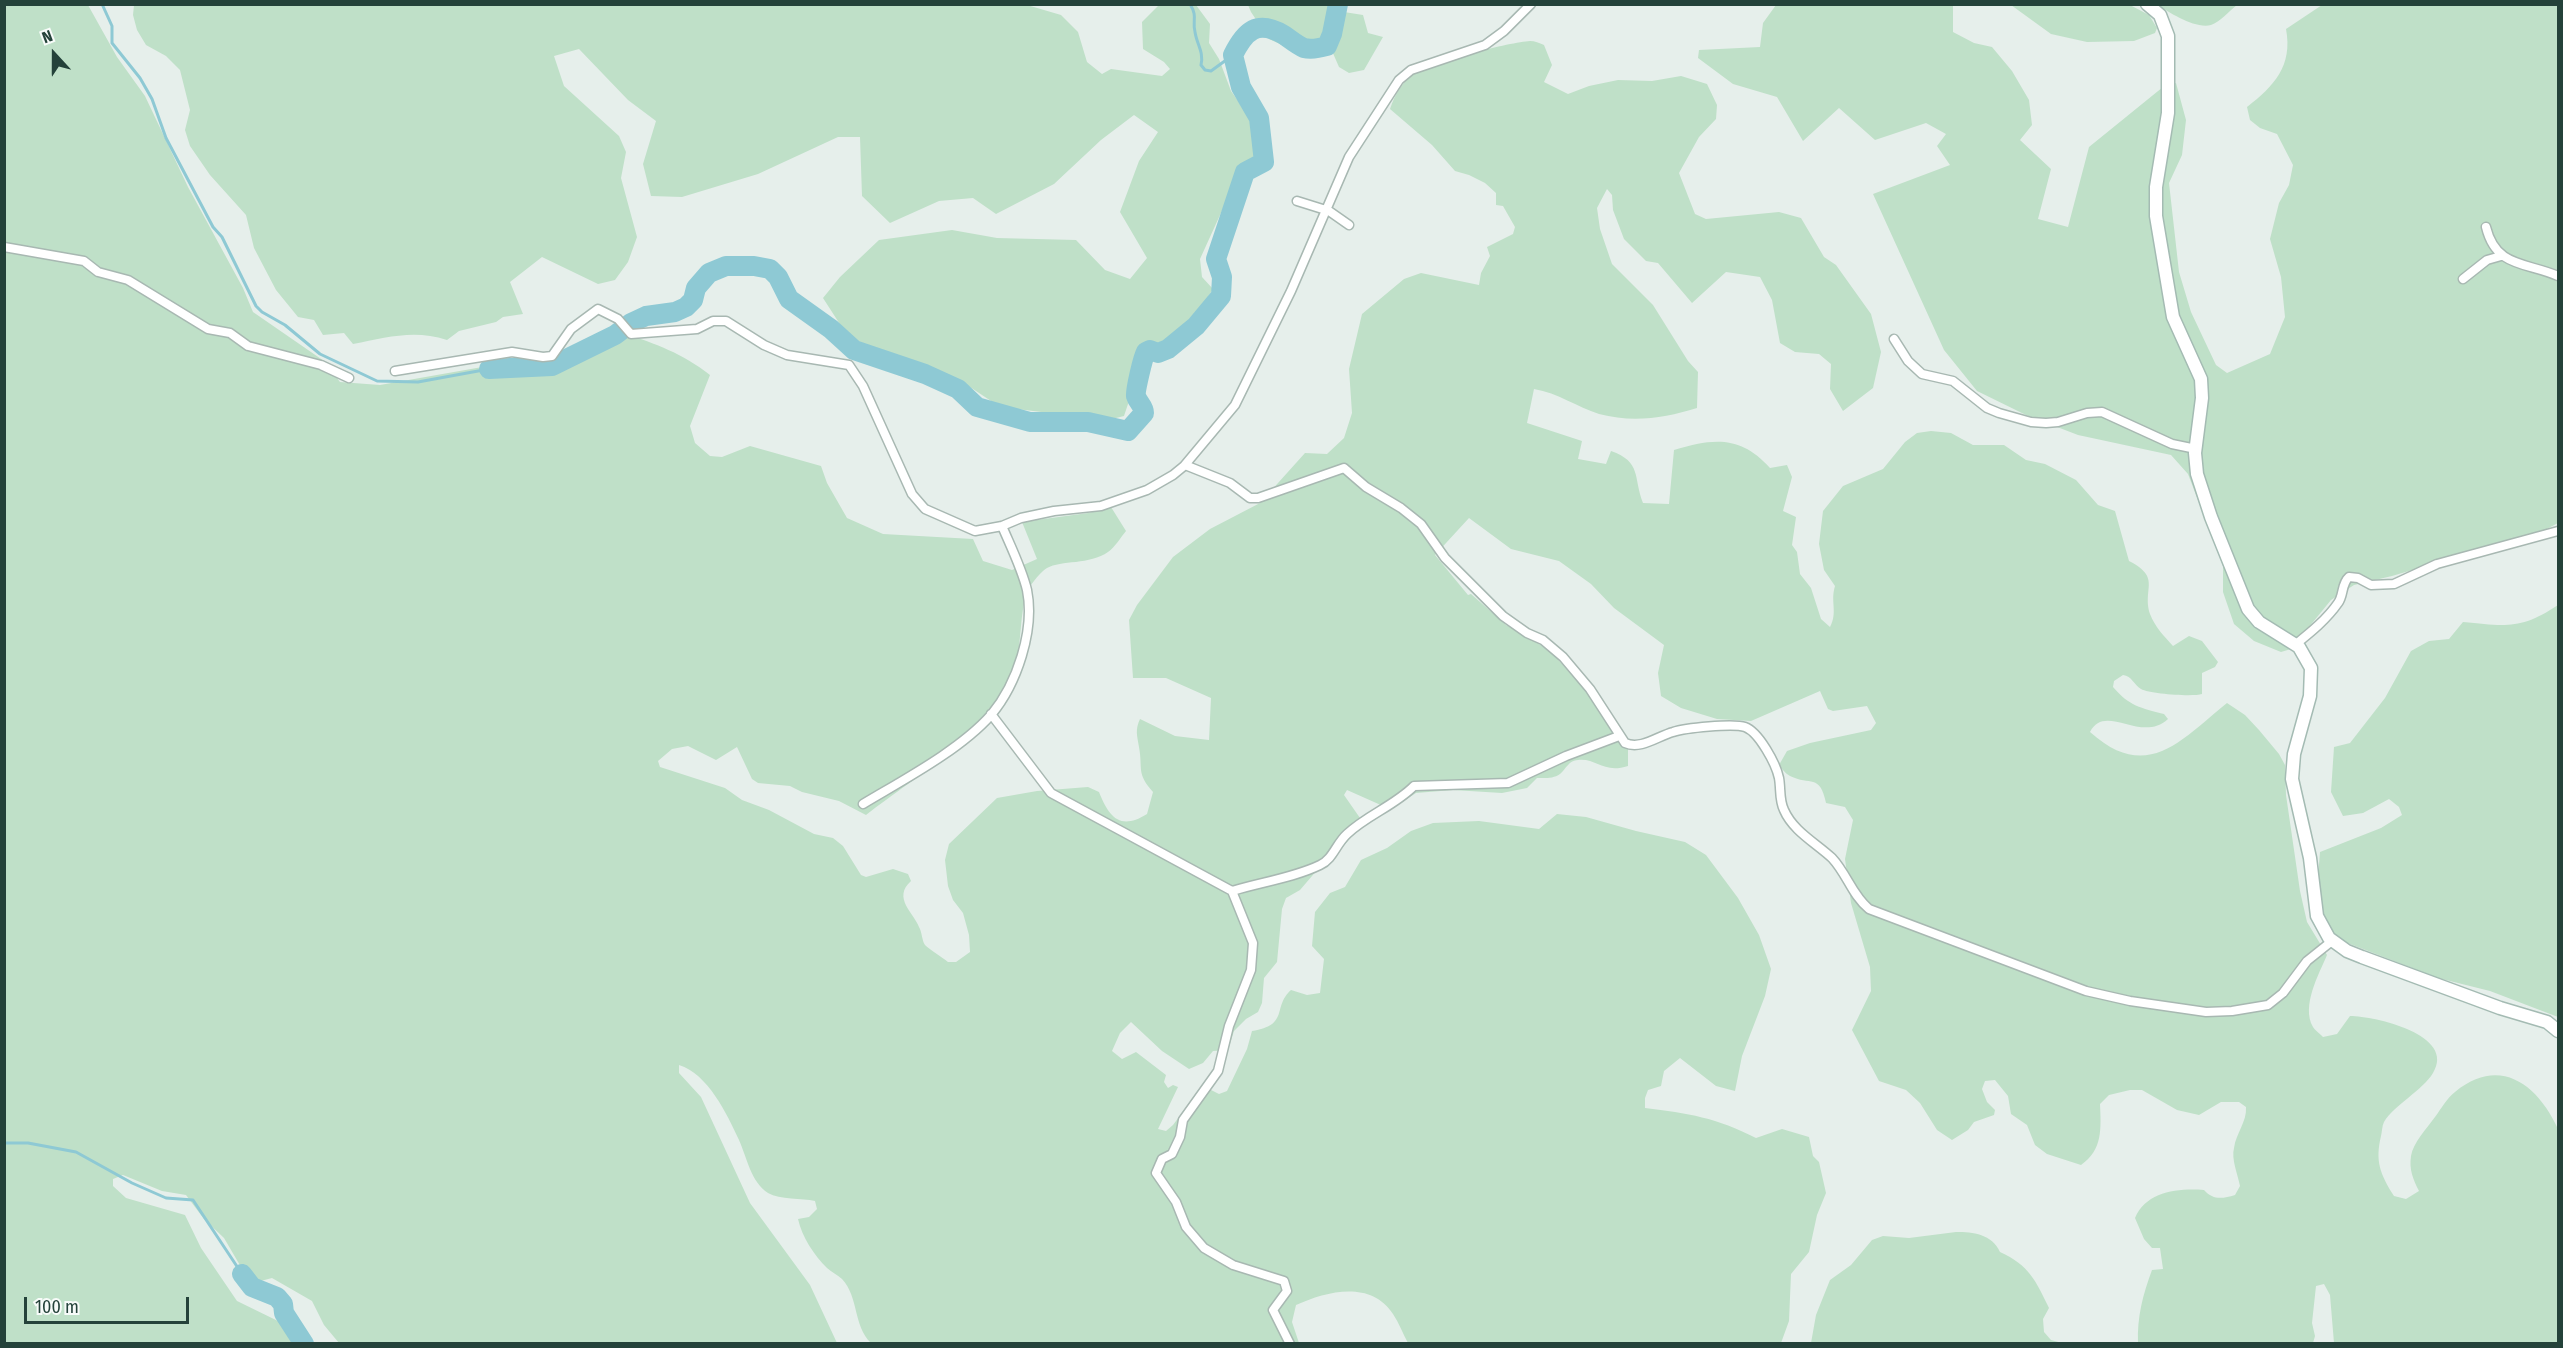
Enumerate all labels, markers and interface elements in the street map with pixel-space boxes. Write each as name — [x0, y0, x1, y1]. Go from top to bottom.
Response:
north arrow — [24, 24, 84, 84]
text: N — [39, 26, 55, 47]
scale bar — [27, 1285, 192, 1323]
text: 100 m — [35, 1296, 79, 1318]

